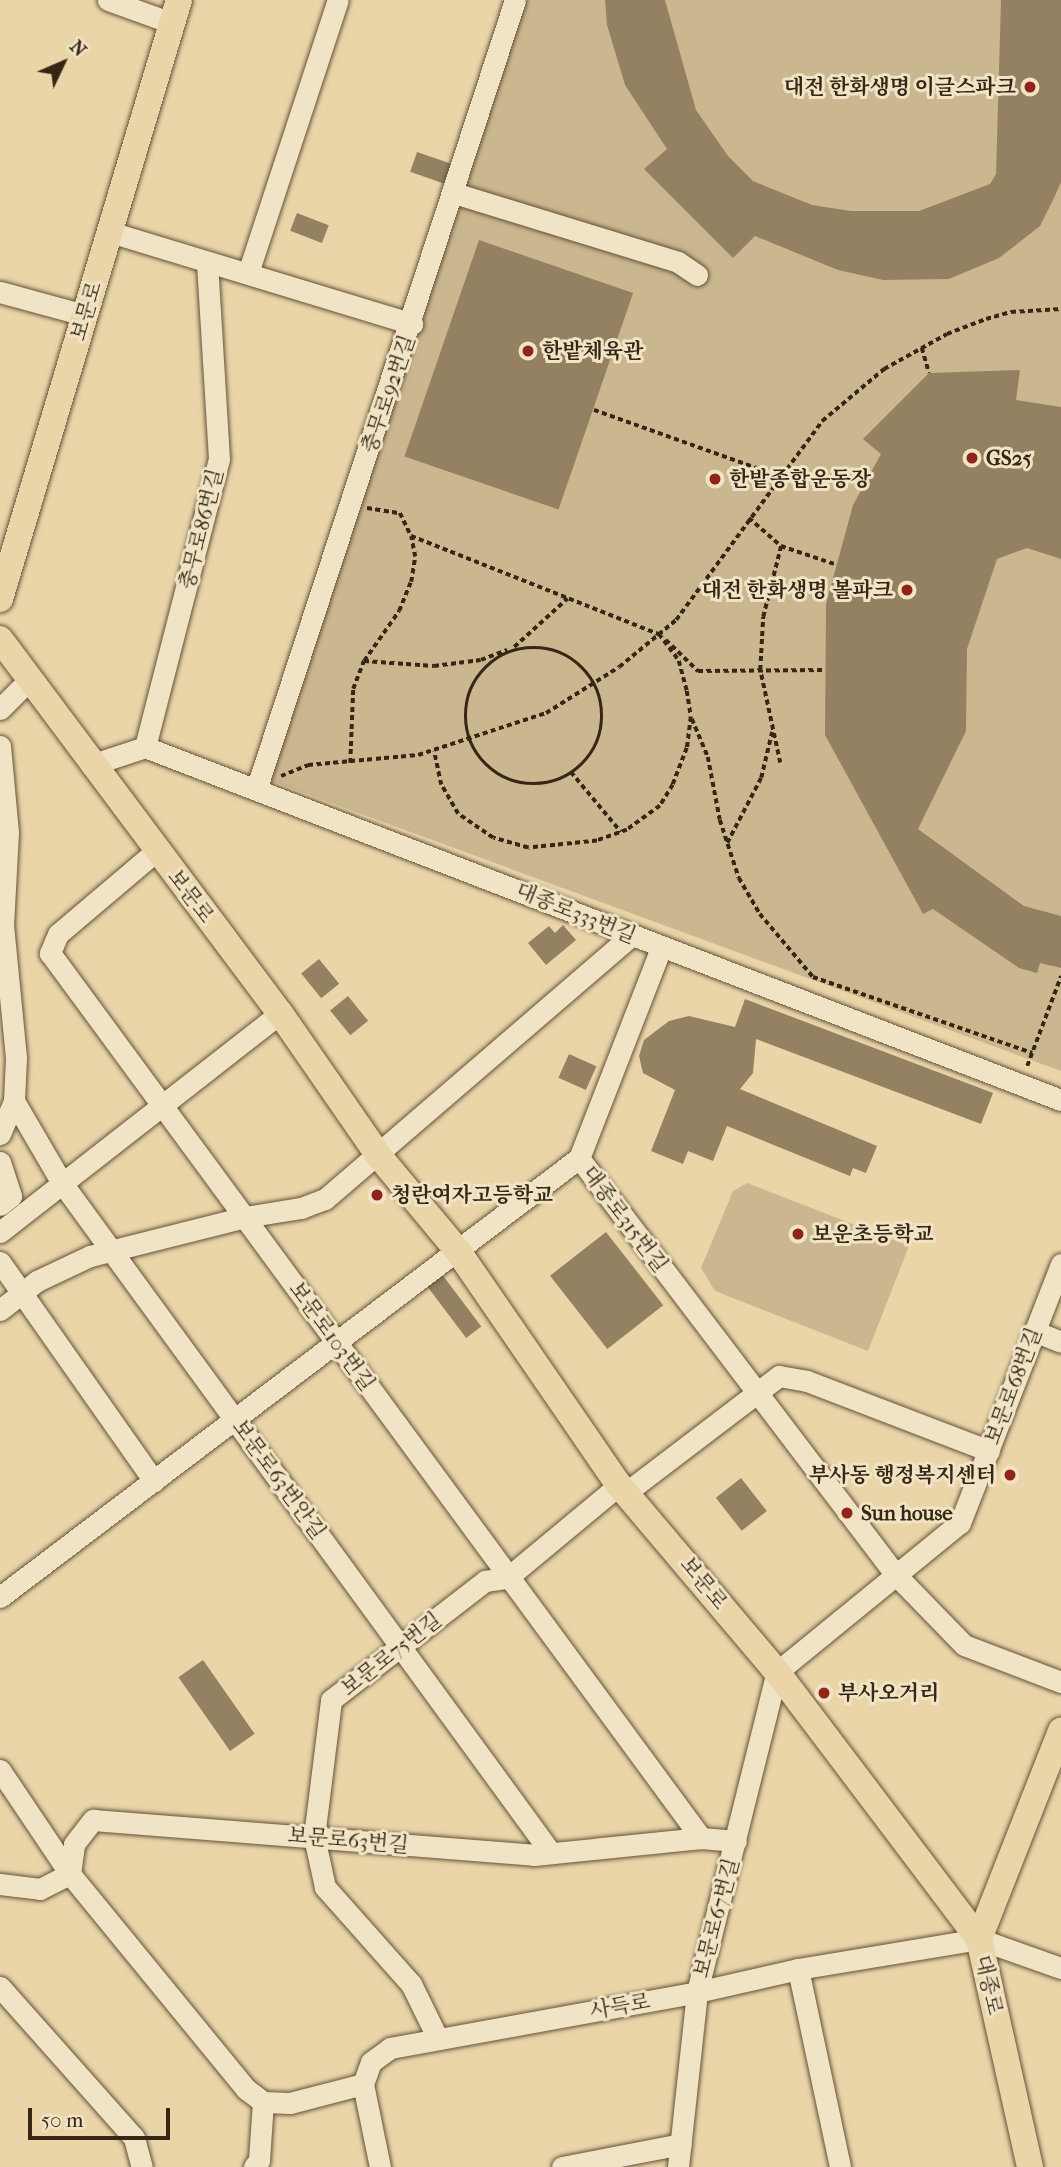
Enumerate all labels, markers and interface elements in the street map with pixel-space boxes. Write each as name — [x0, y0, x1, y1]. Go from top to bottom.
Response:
north arrow — [28, 28, 98, 98]
text: N — [65, 36, 91, 61]
place label: 대전 한화생명 이글스파크 — [784, 74, 1016, 100]
marker: 대전 한화생명 이글스파크 — [1022, 79, 1038, 95]
street label: 보문로 — [65, 278, 107, 344]
street label: 충무로92번길 — [356, 332, 420, 456]
place label: 한밭체육관 — [542, 338, 643, 364]
marker: 한밭체육관 — [520, 343, 536, 359]
place label: GS25 — [986, 445, 1032, 471]
marker: GS25 — [964, 450, 980, 466]
street label: 충무로86번길 — [174, 466, 228, 592]
place label: 한밭종합운동장 — [729, 466, 871, 492]
marker: 한밭종합운동장 — [707, 471, 723, 487]
place label: 대전 한화생명 볼파크 — [701, 577, 893, 603]
marker: 대전 한화생명 볼파크 — [899, 582, 915, 598]
street label: 보문로 — [163, 864, 219, 928]
street label: 대종로333번길 — [512, 877, 640, 949]
street label: 대종로315번길 — [577, 1161, 673, 1277]
place label: 청란여자고등학교 — [391, 1182, 553, 1208]
marker: 청란여자고등학교 — [369, 1187, 385, 1203]
place label: 보운초등학교 — [812, 1221, 934, 1247]
marker: 보운초등학교 — [790, 1226, 806, 1242]
street label: 보문로103번길 — [284, 1276, 380, 1396]
street label: 보문로68번길 — [979, 1324, 1047, 1448]
street label: 보문로63번안길 — [227, 1414, 331, 1544]
place label: 부사동 행정복지센터 — [809, 1462, 996, 1488]
marker: 부사동 행정복지센터 — [1002, 1467, 1018, 1483]
place label: Sun house — [861, 1500, 953, 1526]
marker: Sun house — [839, 1505, 855, 1521]
street label: 보문로 — [675, 1551, 733, 1615]
street label: 보문로75번길 — [336, 1607, 446, 1701]
place label: 부사오거리 — [838, 1680, 939, 1706]
marker: 부사오거리 — [816, 1685, 832, 1701]
street label: 보문로63번길 — [286, 1822, 410, 1858]
street label: 보문로67번길 — [688, 1855, 744, 1981]
street label: 대종로 — [970, 1953, 1008, 2017]
street label: 사득로 — [588, 1988, 652, 2024]
scale bar — [32, 2094, 173, 2138]
text: 50 m — [41, 2108, 84, 2132]

